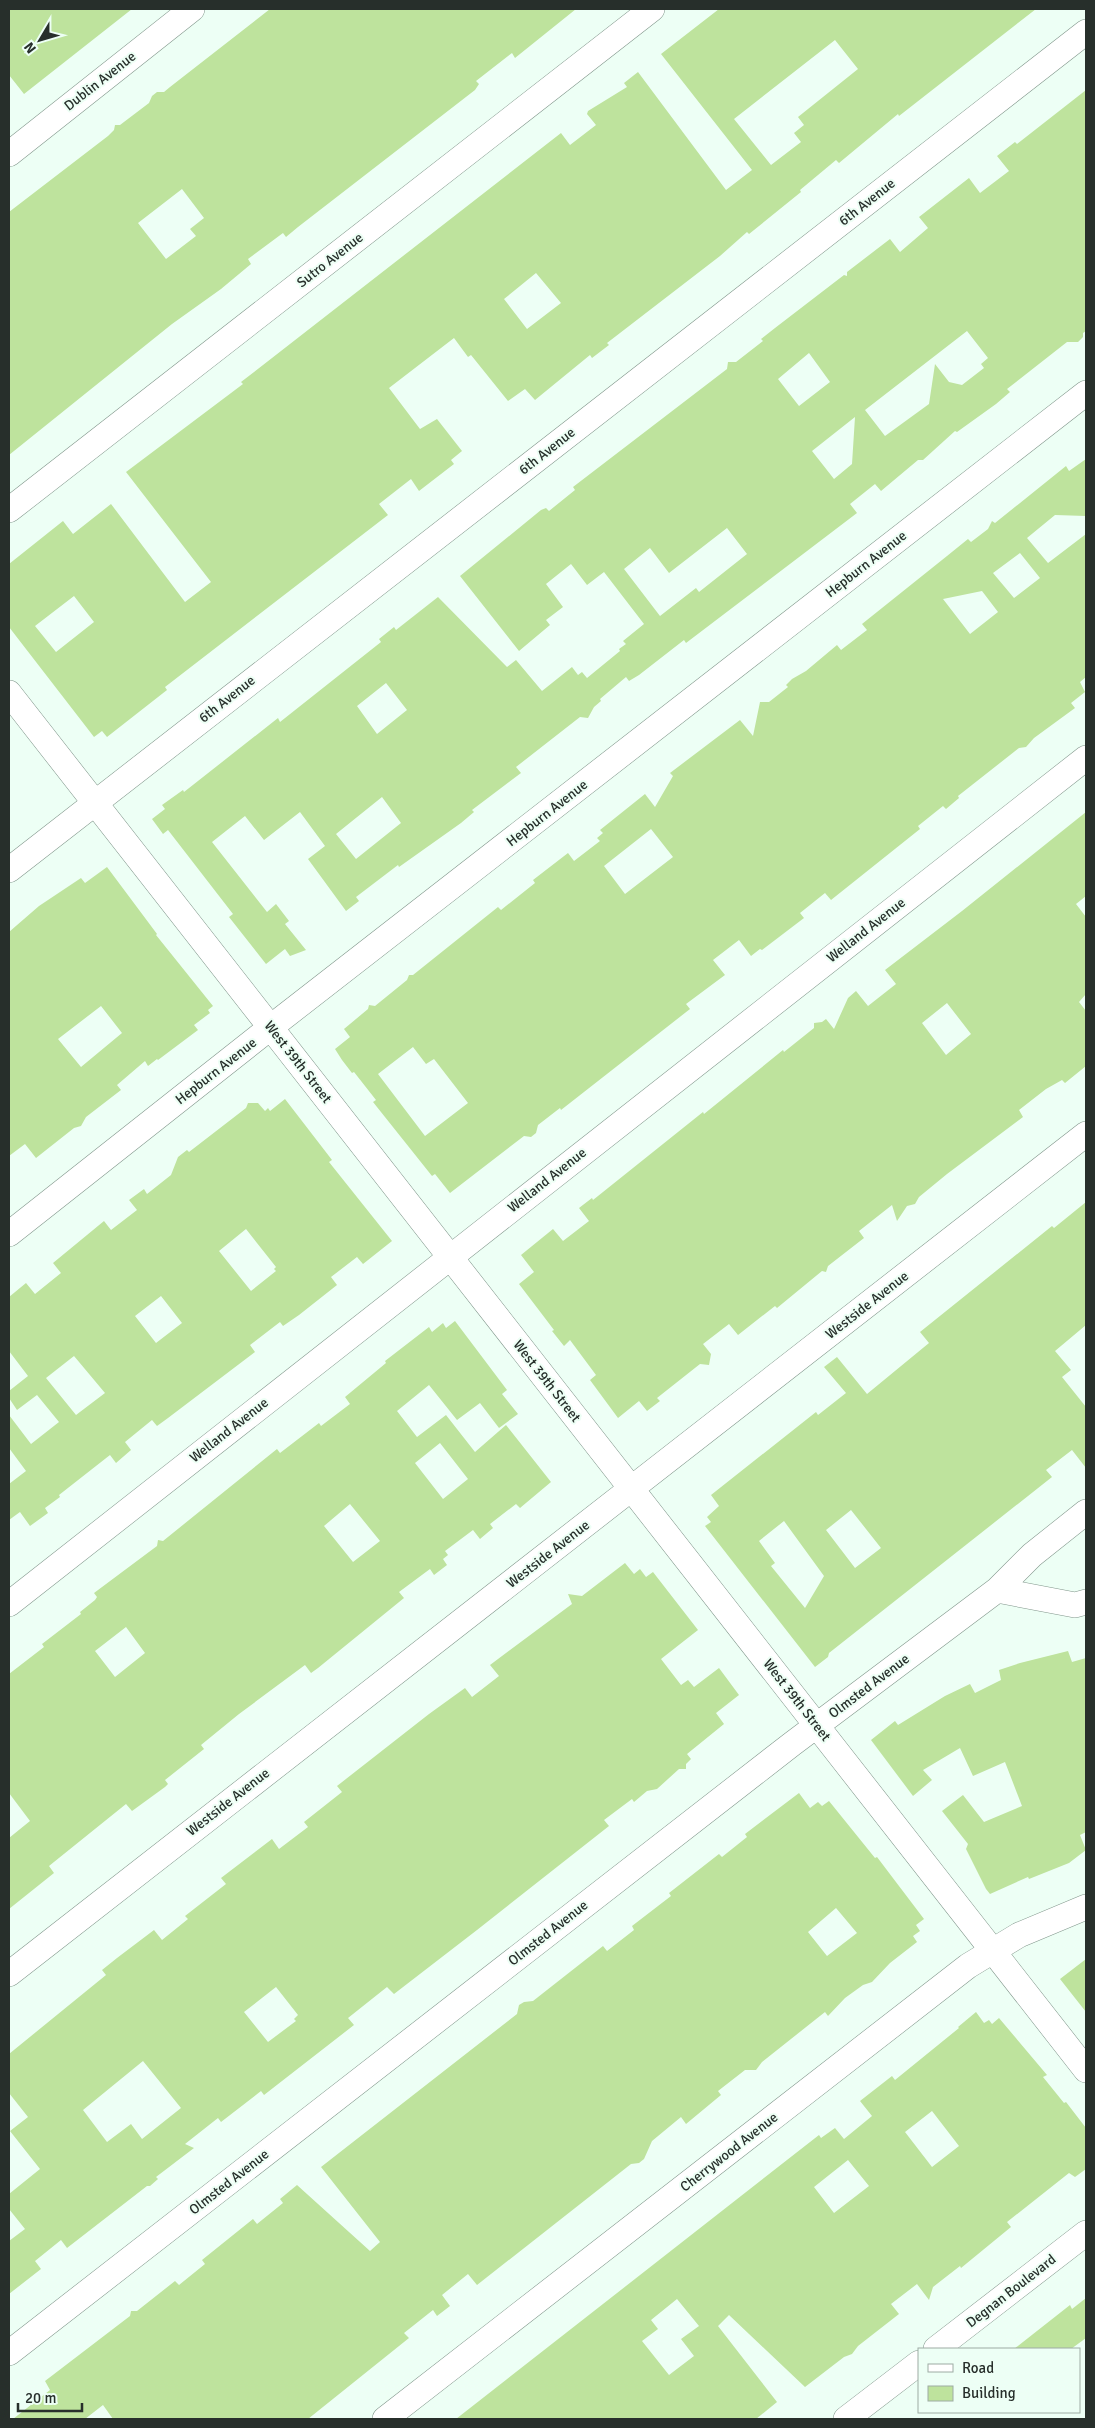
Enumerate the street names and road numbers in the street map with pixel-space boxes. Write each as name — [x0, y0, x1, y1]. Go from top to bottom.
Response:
street label: Dublin Avenue — [61, 48, 139, 114]
street label: 6th Avenue — [835, 175, 899, 229]
street label: Sutro Avenue — [293, 229, 367, 291]
street label: 6th Avenue — [515, 424, 579, 478]
street label: Hepburn Avenue — [822, 527, 910, 601]
street label: 6th Avenue — [195, 672, 259, 726]
street label: Hepburn Avenue — [503, 776, 591, 850]
street label: Welland Avenue — [823, 894, 909, 966]
street label: West 39th Street — [261, 1017, 335, 1107]
street label: Hepburn Avenue — [172, 1034, 260, 1108]
street label: Welland Avenue — [504, 1144, 590, 1216]
street label: Westside Avenue — [822, 1267, 912, 1343]
street label: West 39th Street — [510, 1336, 584, 1426]
street label: Welland Avenue — [186, 1394, 272, 1466]
street label: Westside Avenue — [503, 1516, 593, 1592]
street label: Olmsted Avenue — [825, 1650, 913, 1722]
street label: West 39th Street — [760, 1655, 834, 1745]
street label: Westside Avenue — [183, 1764, 273, 1840]
street label: Olmsted Avenue — [505, 1897, 591, 1969]
street label: Cherrywood Avenue — [677, 2109, 781, 2195]
street label: Olmsted Avenue — [186, 2146, 272, 2218]
street label: Degnan Boulevard — [963, 2251, 1059, 2331]

